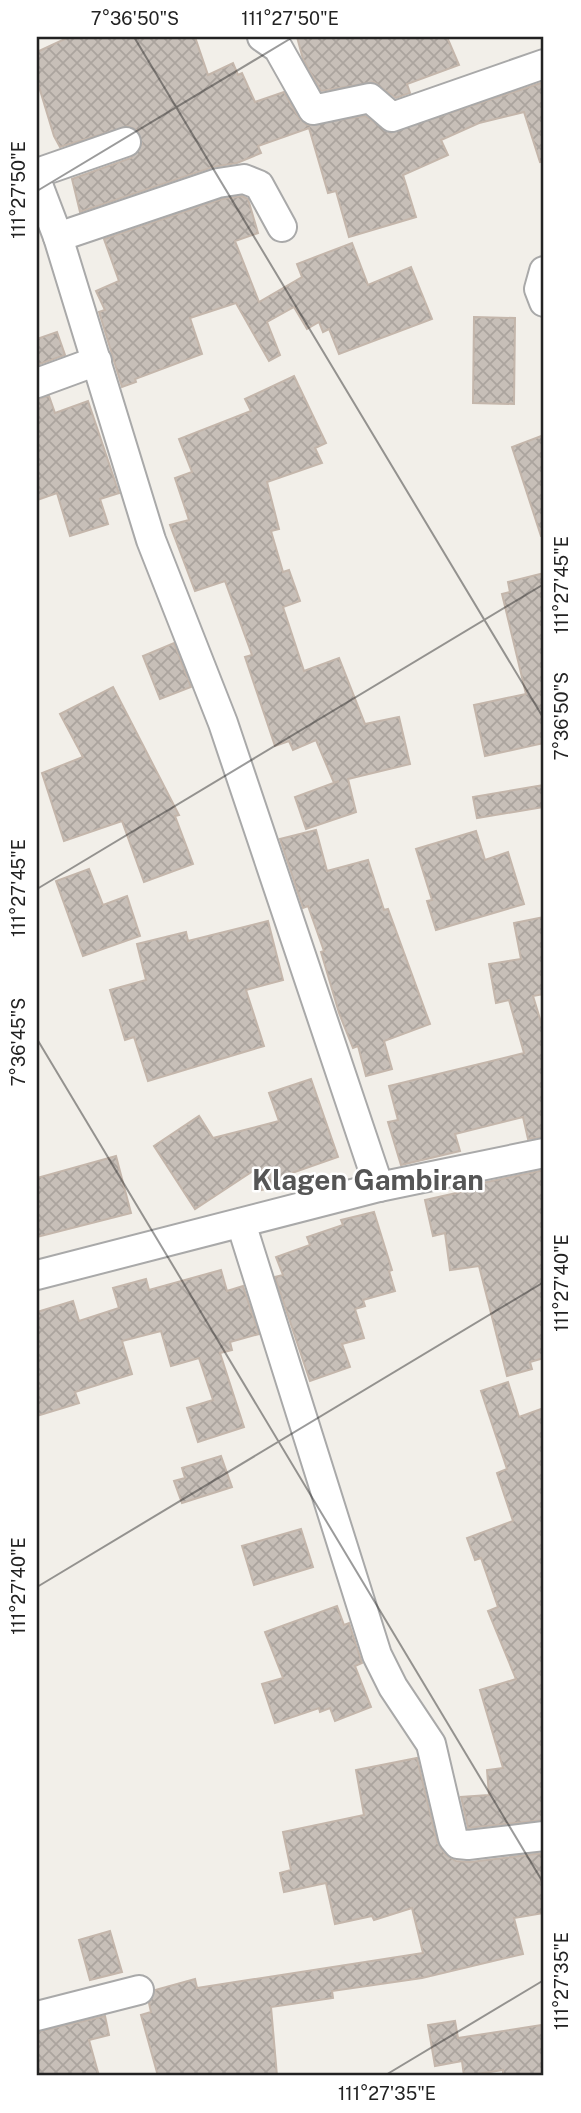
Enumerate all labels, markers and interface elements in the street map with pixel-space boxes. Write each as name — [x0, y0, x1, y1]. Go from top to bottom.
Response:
text: 7°36'50"S — [91, 8, 179, 29]
text: 111°27'50"E — [241, 8, 339, 29]
text: 111°27'50"E — [8, 141, 29, 239]
text: 111°27'45"E — [551, 536, 572, 634]
text: 7°36'50"S — [551, 672, 572, 760]
text: 111°27'45"E — [8, 839, 29, 937]
text: 7°36'45"S — [8, 998, 29, 1086]
district label: Klagen Gambiran — [252, 1163, 484, 1196]
text: 111°27'40"E — [551, 1234, 572, 1332]
text: 111°27'40"E — [8, 1537, 29, 1635]
text: 111°27'35"E — [551, 1932, 572, 2030]
text: 111°27'35"E — [338, 2083, 436, 2104]

